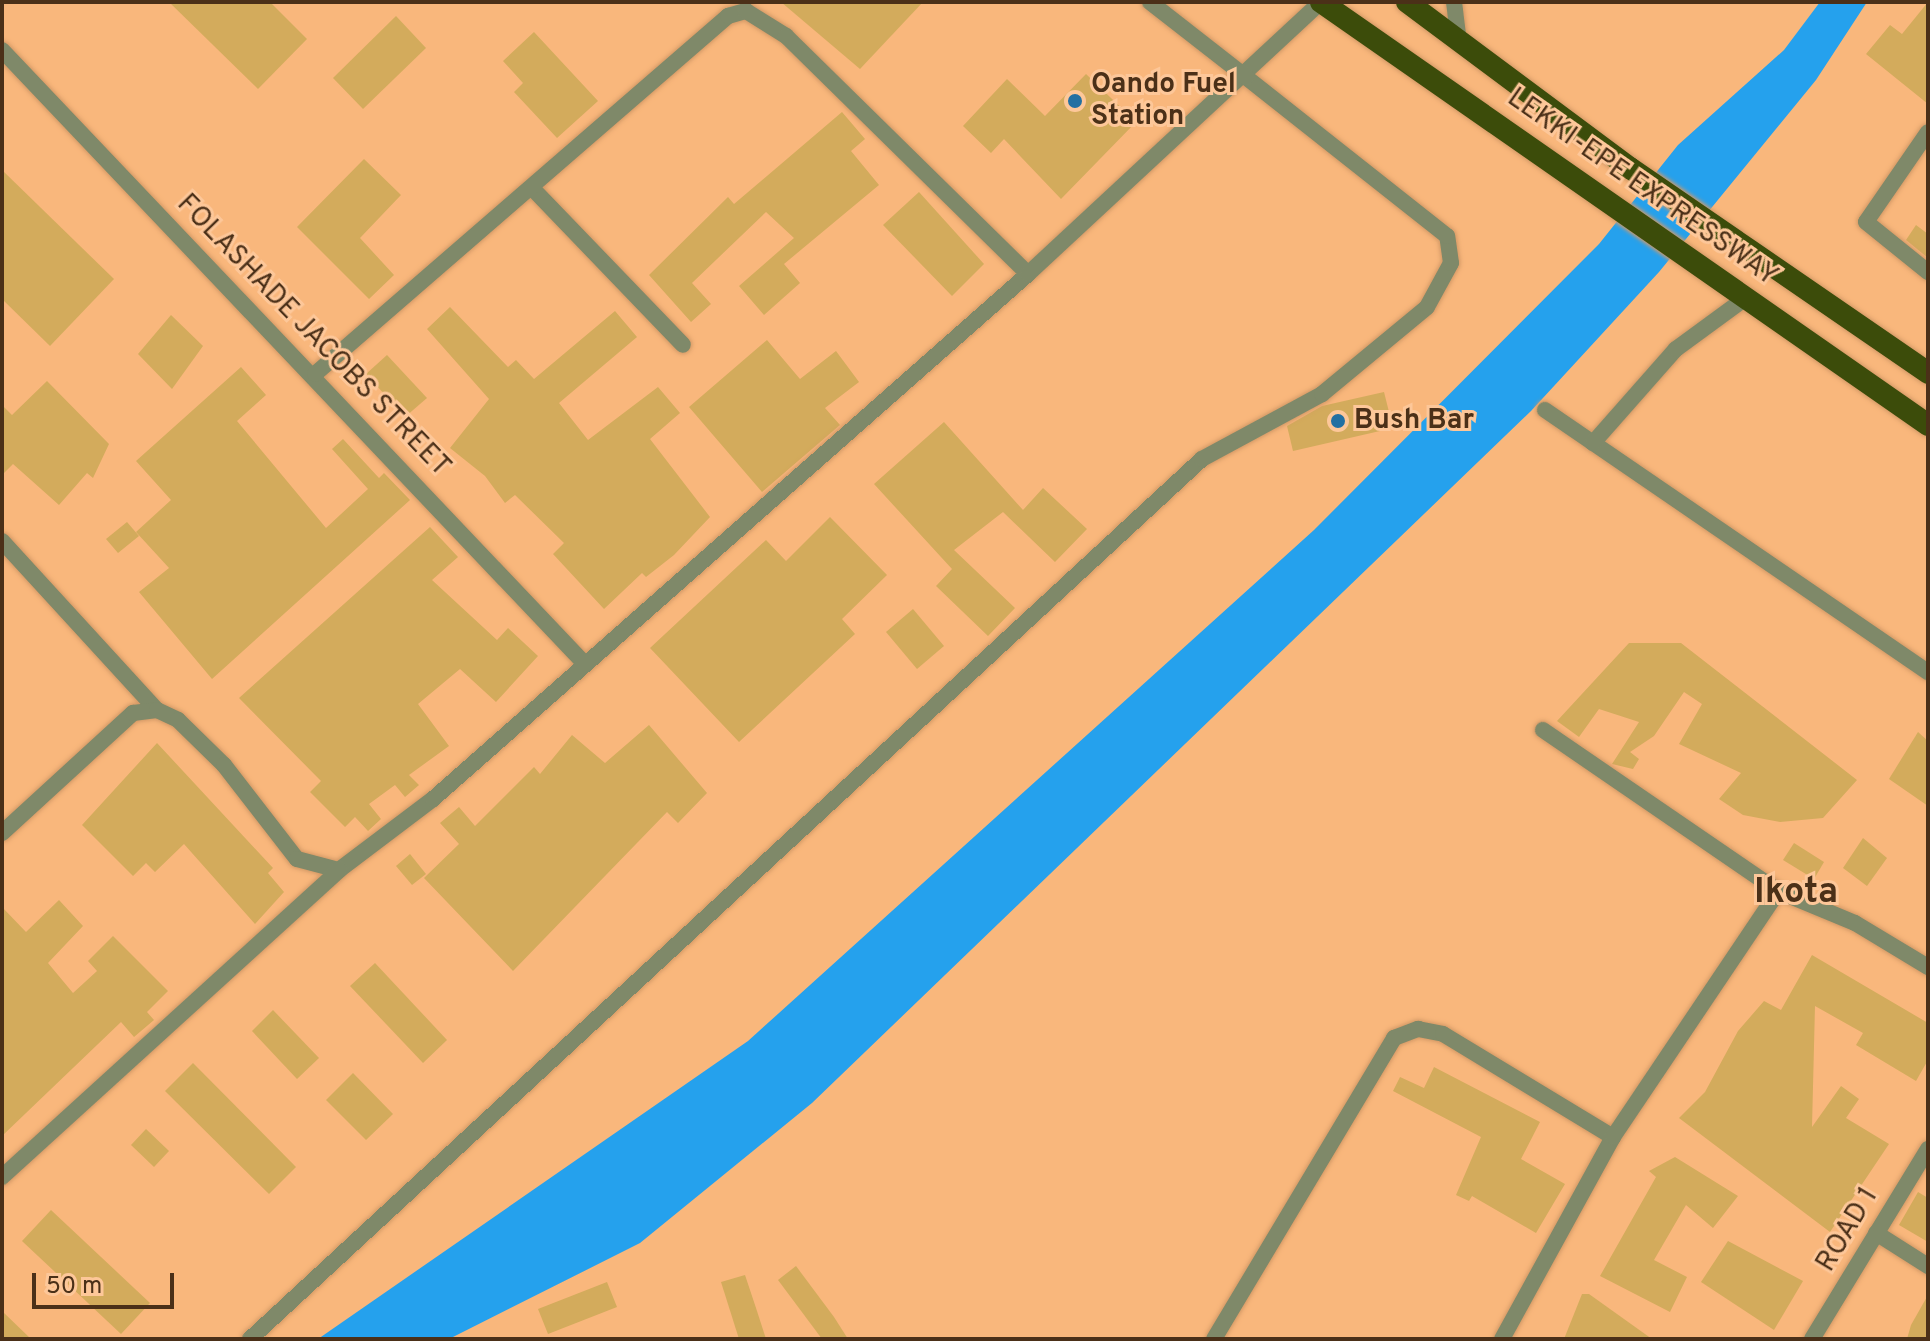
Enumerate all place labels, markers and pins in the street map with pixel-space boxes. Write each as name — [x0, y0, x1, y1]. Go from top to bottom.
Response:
place label: Oando Fuel Station — [1091, 68, 1236, 134]
marker: Oando Fuel Station — [1066, 92, 1084, 110]
place label: Bush Bar — [1354, 404, 1474, 438]
marker: Bush Bar — [1329, 412, 1347, 430]

